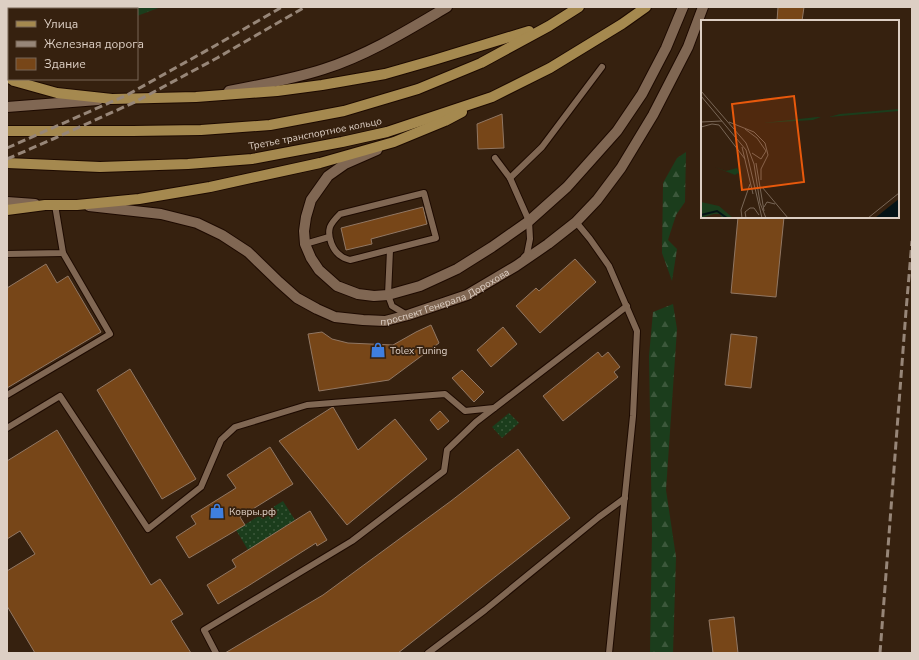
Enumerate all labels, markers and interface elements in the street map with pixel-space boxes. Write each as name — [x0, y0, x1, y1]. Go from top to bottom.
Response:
legend — [8, 8, 138, 80]
text: Улица — [43, 16, 78, 32]
inset map — [701, 20, 899, 218]
text: Железная дорога — [44, 36, 144, 52]
text: Здание — [44, 56, 86, 72]
street label: Третье транспортное кольцо — [247, 114, 383, 154]
street label: проспект Генерала Дорохова — [380, 265, 512, 329]
shop icon: Tolex Tuning — [369, 341, 387, 359]
place label: Tolex Tuning — [390, 344, 447, 358]
shop icon: Ковры.рф — [208, 502, 226, 520]
place label: Ковры.рф — [229, 505, 276, 519]

